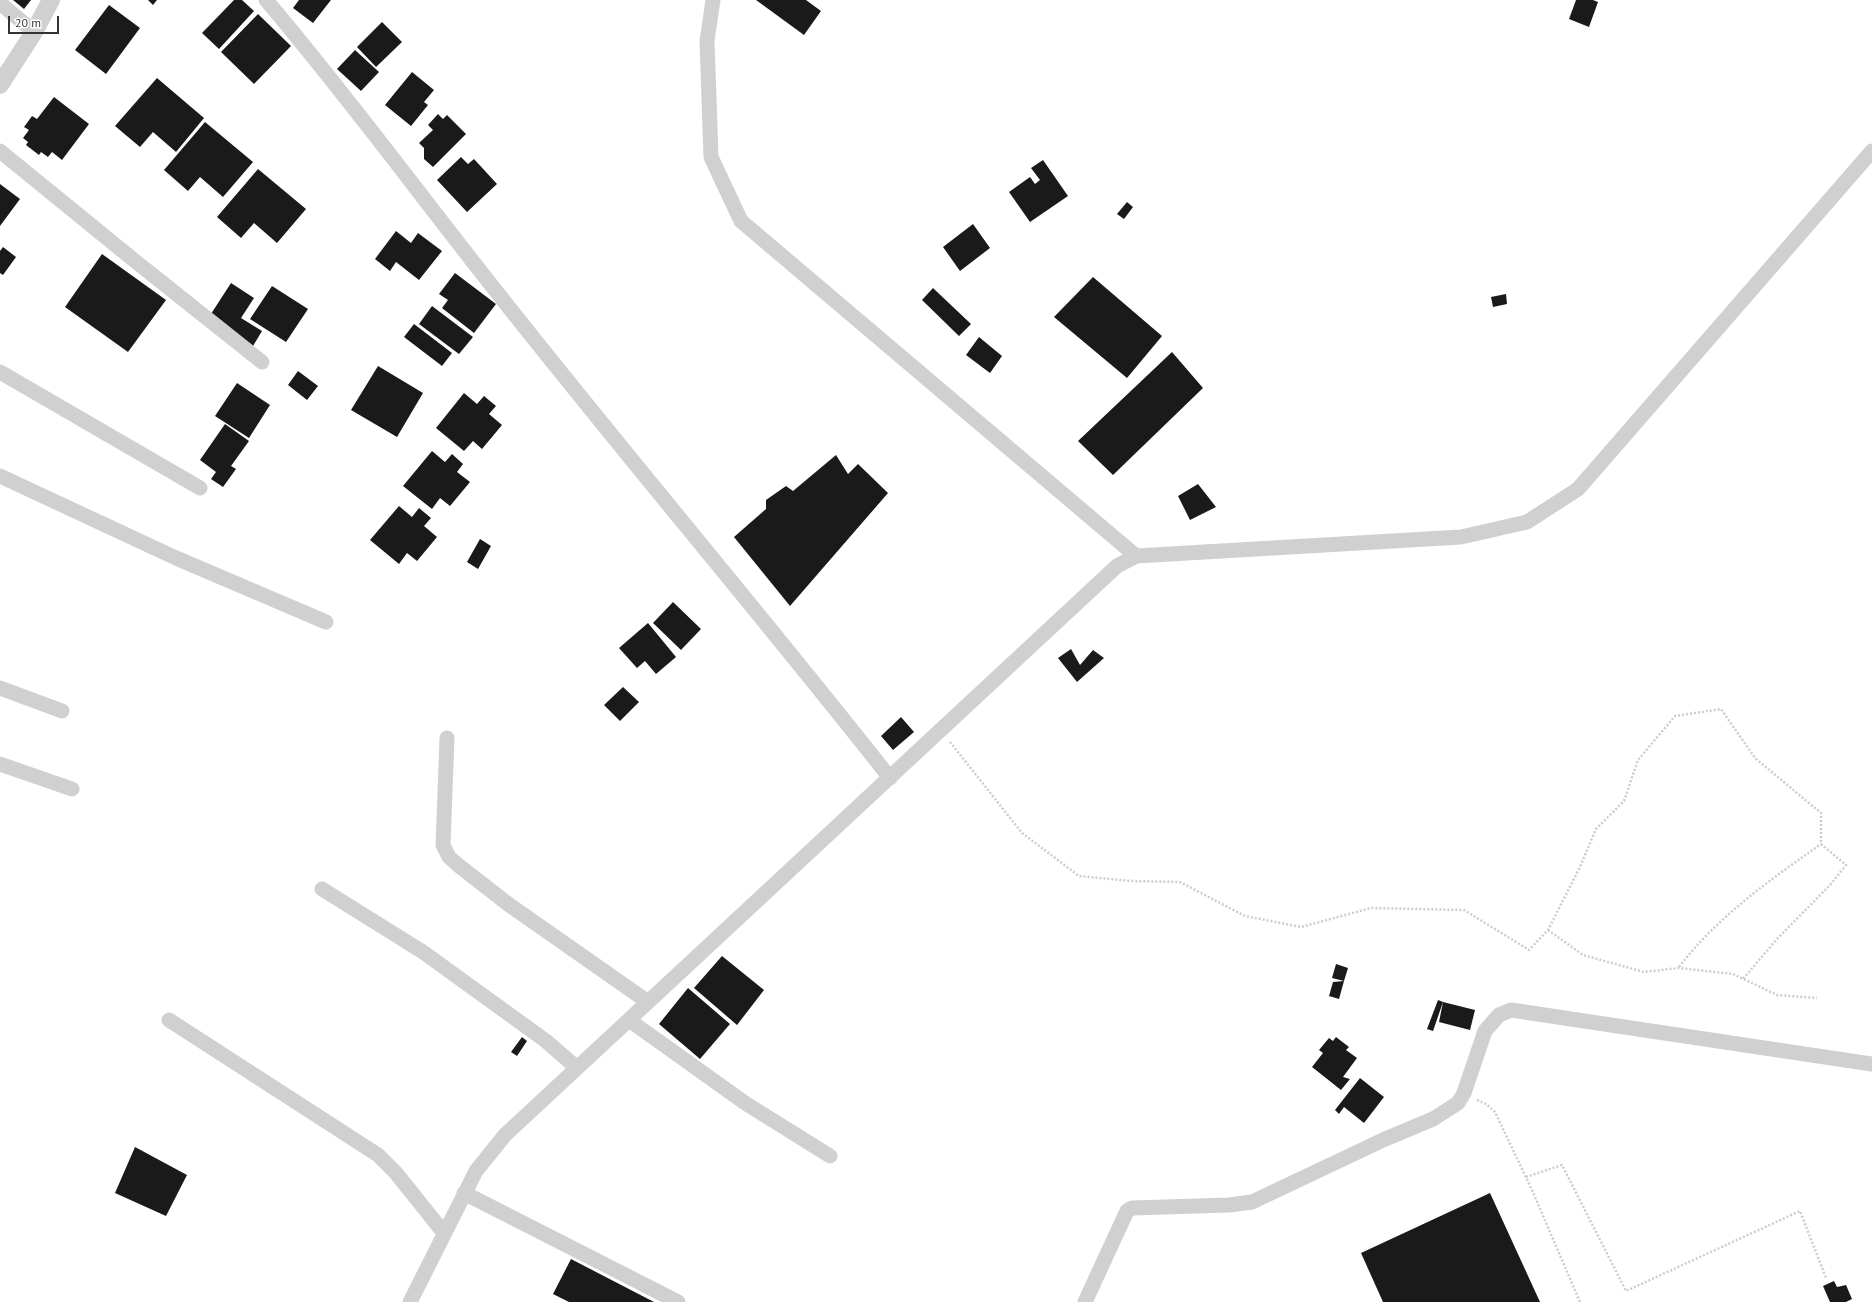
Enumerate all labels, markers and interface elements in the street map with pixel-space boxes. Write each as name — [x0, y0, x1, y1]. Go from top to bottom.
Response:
scale bar — [10, 8, 61, 34]
text: 20 m — [15, 15, 41, 30]

